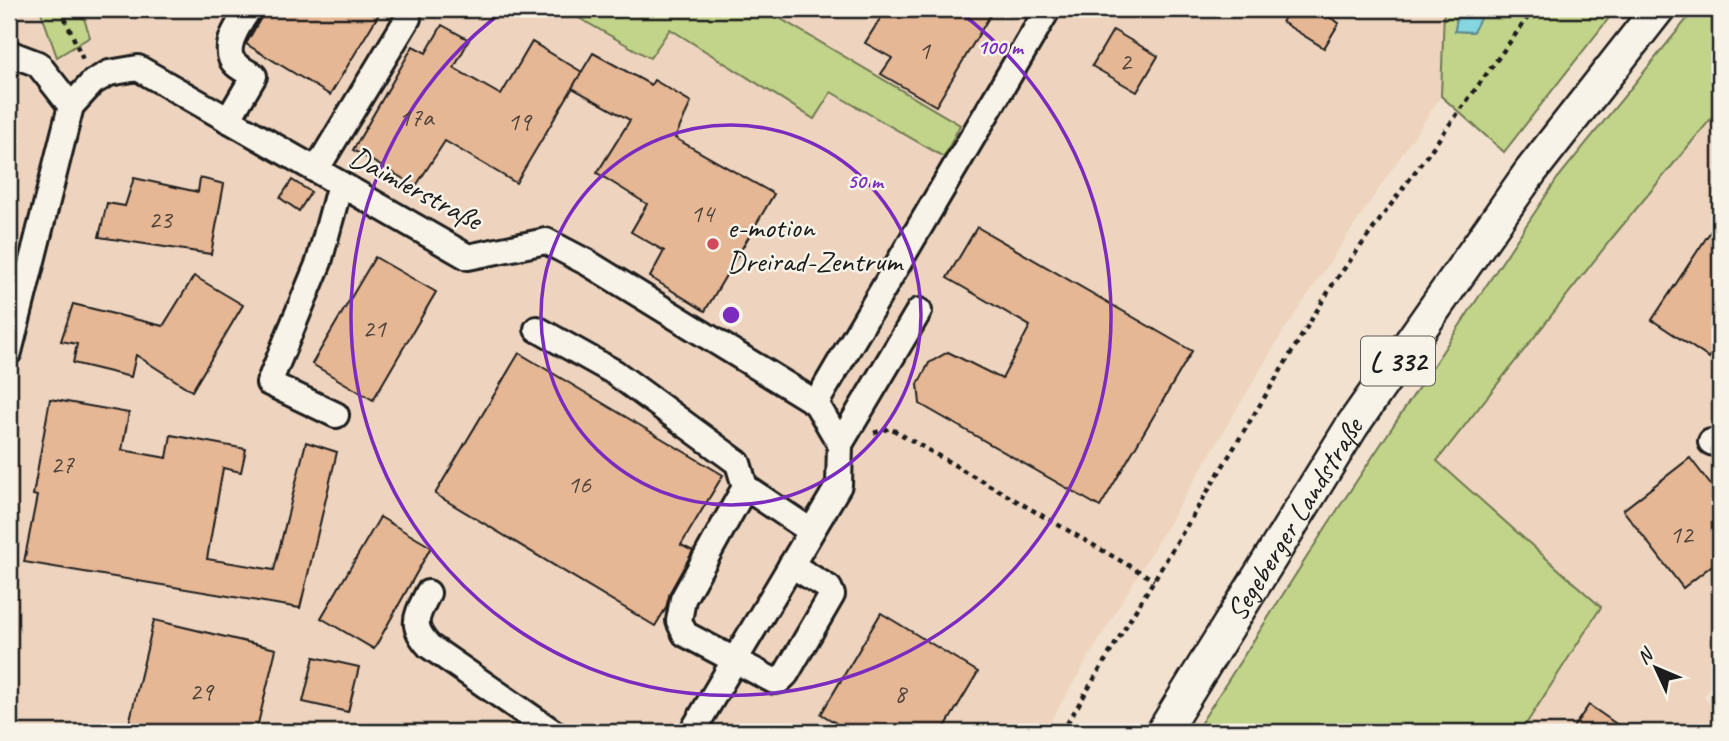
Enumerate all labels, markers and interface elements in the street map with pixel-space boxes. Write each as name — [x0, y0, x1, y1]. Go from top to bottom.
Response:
house number: 1 — [918, 34, 931, 67]
text: 100 m — [977, 34, 1025, 60]
house number: 2 — [1119, 45, 1133, 78]
house number: 17a — [399, 101, 435, 134]
house number: 19 — [507, 105, 533, 138]
street label: Daimlerstraße — [343, 137, 491, 240]
text: 50 m — [847, 168, 885, 194]
house number: 14 — [690, 197, 716, 230]
house number: 23 — [148, 203, 174, 236]
place label: e-motion Dreirad-Zentrum — [727, 208, 904, 280]
marker: e-motion Dreirad-Zentrum — [705, 236, 721, 252]
centre of rings — [719, 303, 743, 327]
house number: 21 — [362, 312, 387, 345]
road number: L 332 — [1361, 336, 1435, 386]
street label: Segeberger Landstraße — [1217, 408, 1372, 628]
house number: 27 — [50, 448, 75, 481]
house number: 16 — [567, 468, 592, 501]
house number: 12 — [1669, 518, 1695, 551]
north arrow — [1620, 632, 1690, 702]
text: N — [1632, 642, 1659, 669]
house number: 29 — [189, 675, 215, 708]
house number: 8 — [894, 677, 908, 710]

